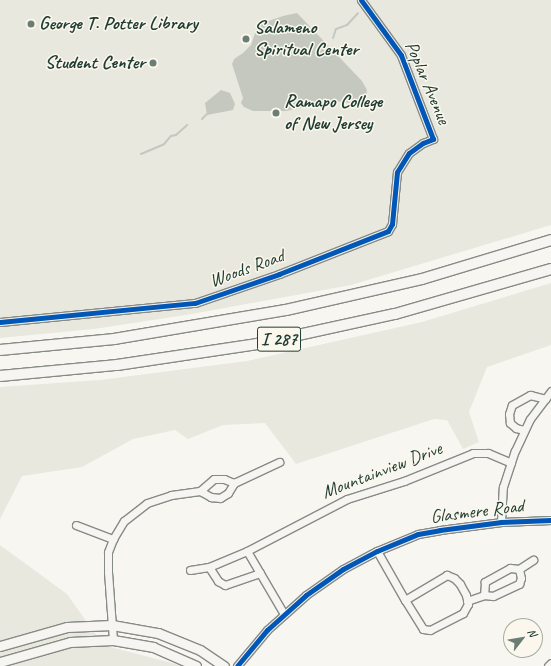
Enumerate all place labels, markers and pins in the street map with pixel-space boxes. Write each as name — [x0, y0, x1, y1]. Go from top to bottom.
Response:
place label: George T. Potter Library — [39, 13, 197, 35]
place label: Salameno Spiritual Center — [254, 17, 358, 61]
marker: George T. Potter Library — [26, 19, 36, 29]
marker: Salameno Spiritual Center — [241, 34, 251, 44]
place label: Student Center — [45, 52, 145, 74]
marker: Student Center — [148, 58, 158, 68]
place label: Ramapo College of New Jersey — [284, 91, 382, 135]
marker: Ramapo College of New Jersey — [271, 108, 281, 118]

